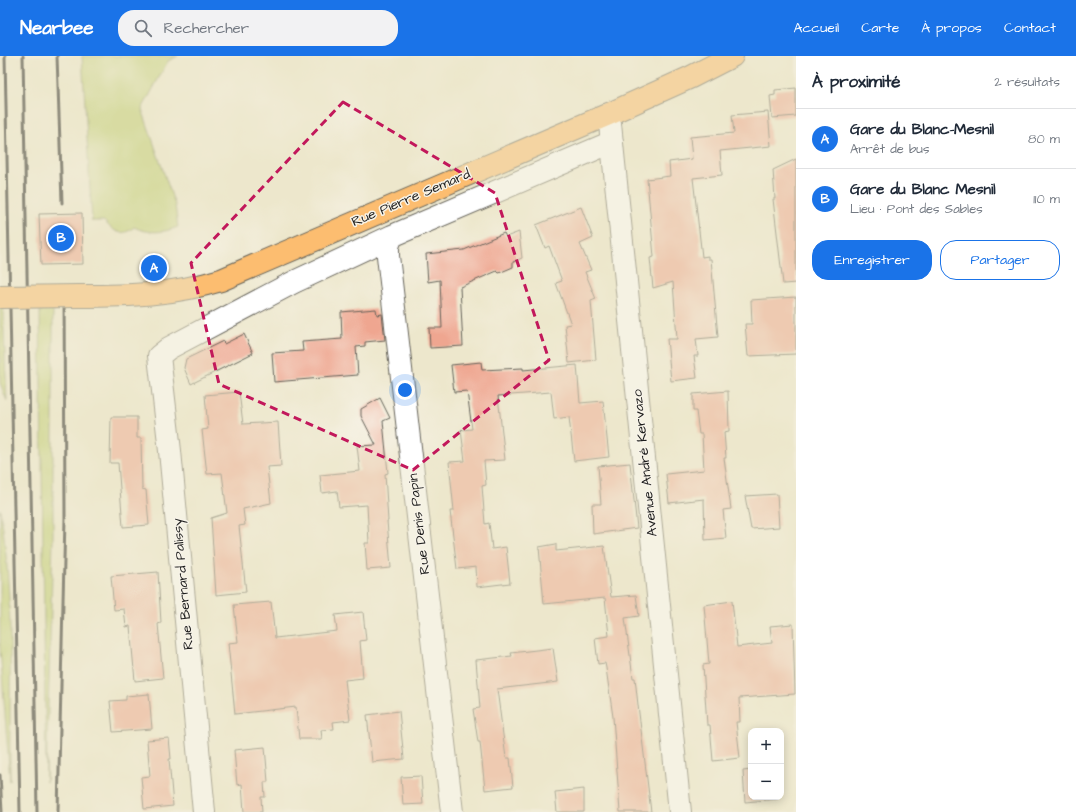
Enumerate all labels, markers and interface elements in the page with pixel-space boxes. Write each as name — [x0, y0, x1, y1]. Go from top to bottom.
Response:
search box — [118, 10, 398, 46]
text: Nearbee — [20, 15, 94, 42]
icon: search — [132, 17, 154, 39]
text: Rechercher — [164, 18, 249, 39]
text: Accueil — [794, 18, 839, 38]
text: Carte — [861, 18, 899, 38]
text: À propos — [921, 18, 982, 38]
text: Contact — [1004, 18, 1056, 38]
text: À proximité — [812, 70, 901, 94]
text: 2 résultats — [994, 73, 1060, 91]
text: Gare du Blanc-Mesnil — [850, 119, 994, 140]
text: A — [821, 130, 829, 148]
text: 80 m — [1028, 130, 1060, 148]
text: Arrêt de bus — [850, 140, 930, 158]
street label: Rue Pierre Semard — [349, 164, 473, 232]
text: Gare du Blanc Mesnil — [850, 179, 996, 200]
text: B — [820, 190, 830, 208]
text: 110 m — [1033, 190, 1060, 208]
text: Lieu · Pont des Sables — [850, 200, 983, 218]
pin: B — [48, 223, 74, 253]
button: Enregistrer — [812, 240, 932, 280]
button: Partager — [940, 240, 1060, 280]
pin: A — [141, 253, 167, 283]
your location — [395, 380, 415, 400]
street label: Avenue André Kervazo — [627, 388, 663, 538]
street label: Rue Denis Papin — [403, 472, 435, 576]
street label: Rue Bernard Palissy — [167, 517, 199, 651]
map controls — [748, 728, 784, 800]
button: + — [748, 728, 784, 764]
button: − — [748, 764, 784, 800]

